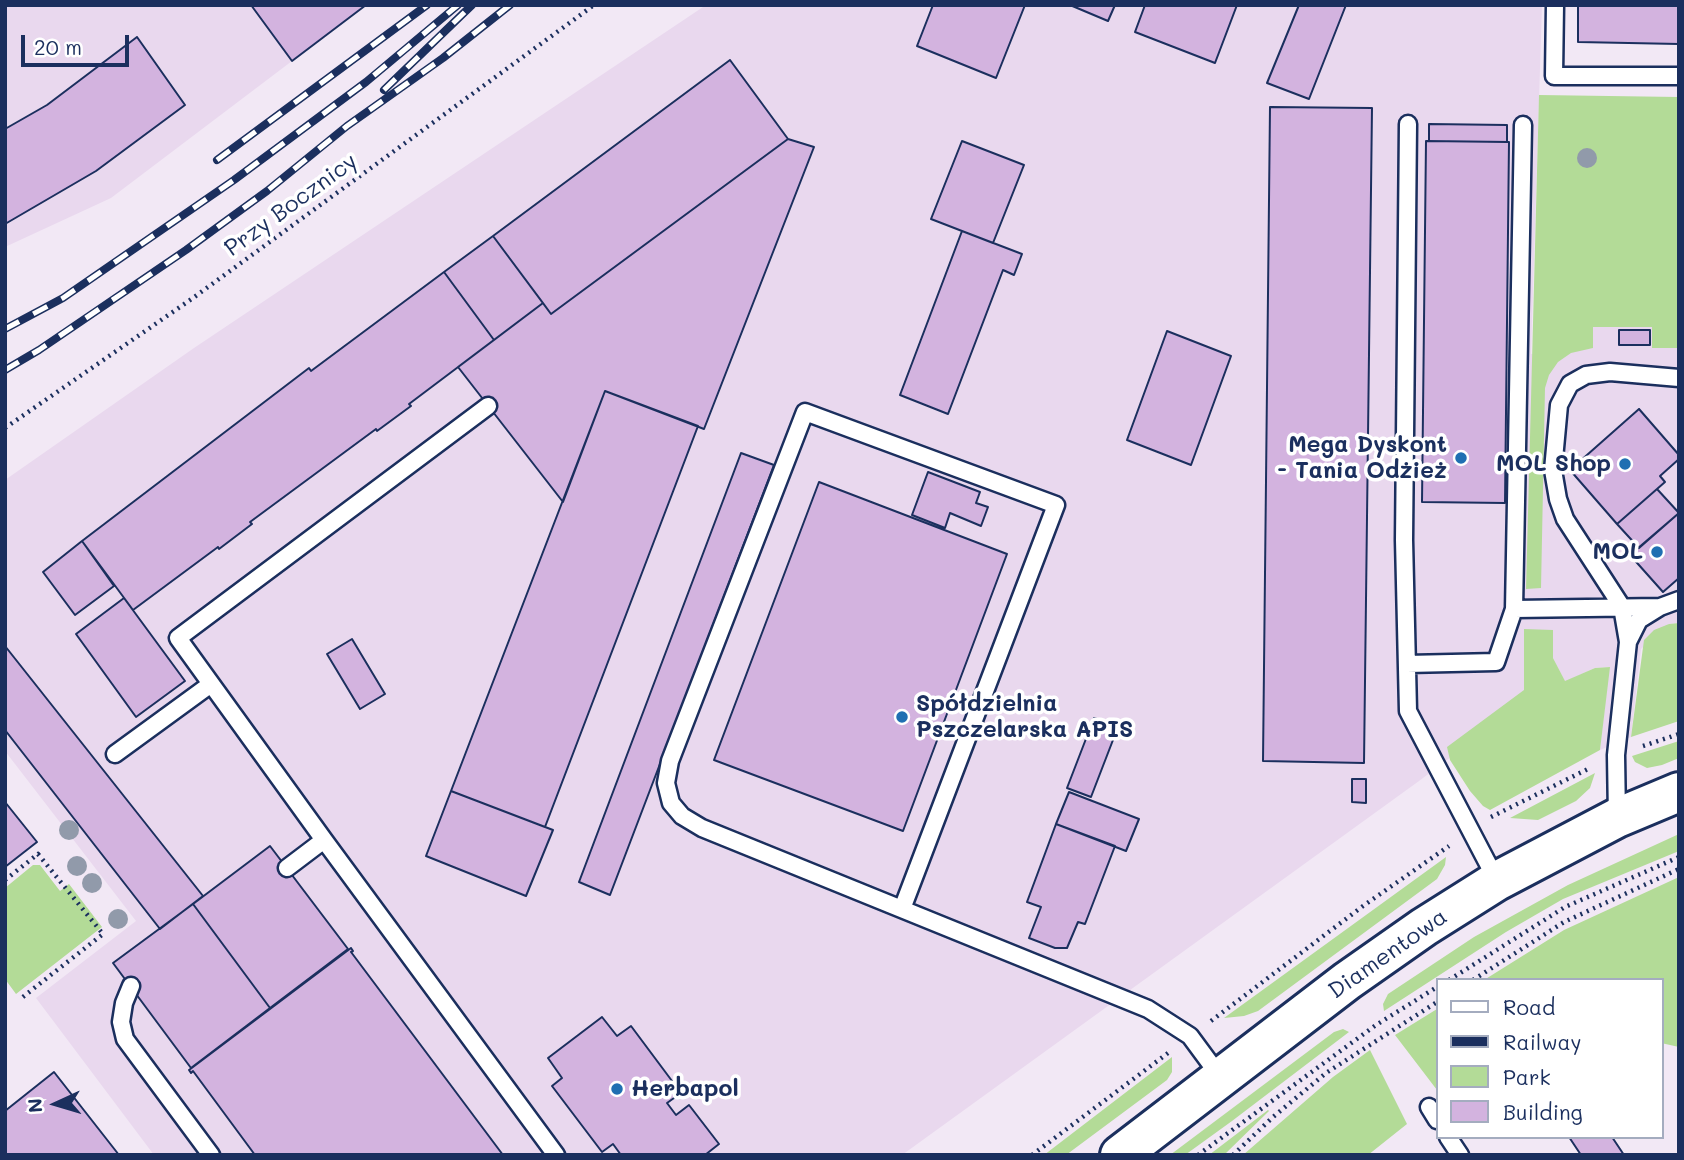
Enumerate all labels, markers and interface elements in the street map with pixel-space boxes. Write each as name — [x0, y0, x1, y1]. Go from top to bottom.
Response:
scale bar — [24, 21, 133, 65]
text: 20 m — [34, 33, 82, 60]
street label: Przy Bocznicy — [219, 148, 363, 262]
place label: Mega Dyskont - Tania Odżież — [1277, 431, 1447, 485]
marker: Mega Dyskont - Tania Odżież — [1453, 450, 1469, 466]
place label: MOL Shop — [1496, 450, 1611, 478]
marker: MOL Shop — [1617, 456, 1633, 472]
place label: MOL — [1592, 538, 1643, 566]
marker: MOL — [1649, 544, 1665, 560]
place label: Spółdzielnia Pszczelarska APIS — [916, 690, 1133, 744]
marker: Spółdzielnia Pszczelarska APIS — [894, 709, 910, 725]
street label: Diamentowa — [1323, 903, 1453, 1005]
legend — [1436, 978, 1663, 1139]
text: Road — [1503, 993, 1555, 1020]
text: Railway — [1503, 1028, 1582, 1055]
text: Park — [1503, 1063, 1551, 1090]
north arrow — [21, 1069, 91, 1139]
place label: Herbapol — [631, 1075, 739, 1103]
marker: Herbapol — [609, 1081, 625, 1097]
text: N — [22, 1097, 48, 1114]
text: Building — [1503, 1098, 1583, 1125]

